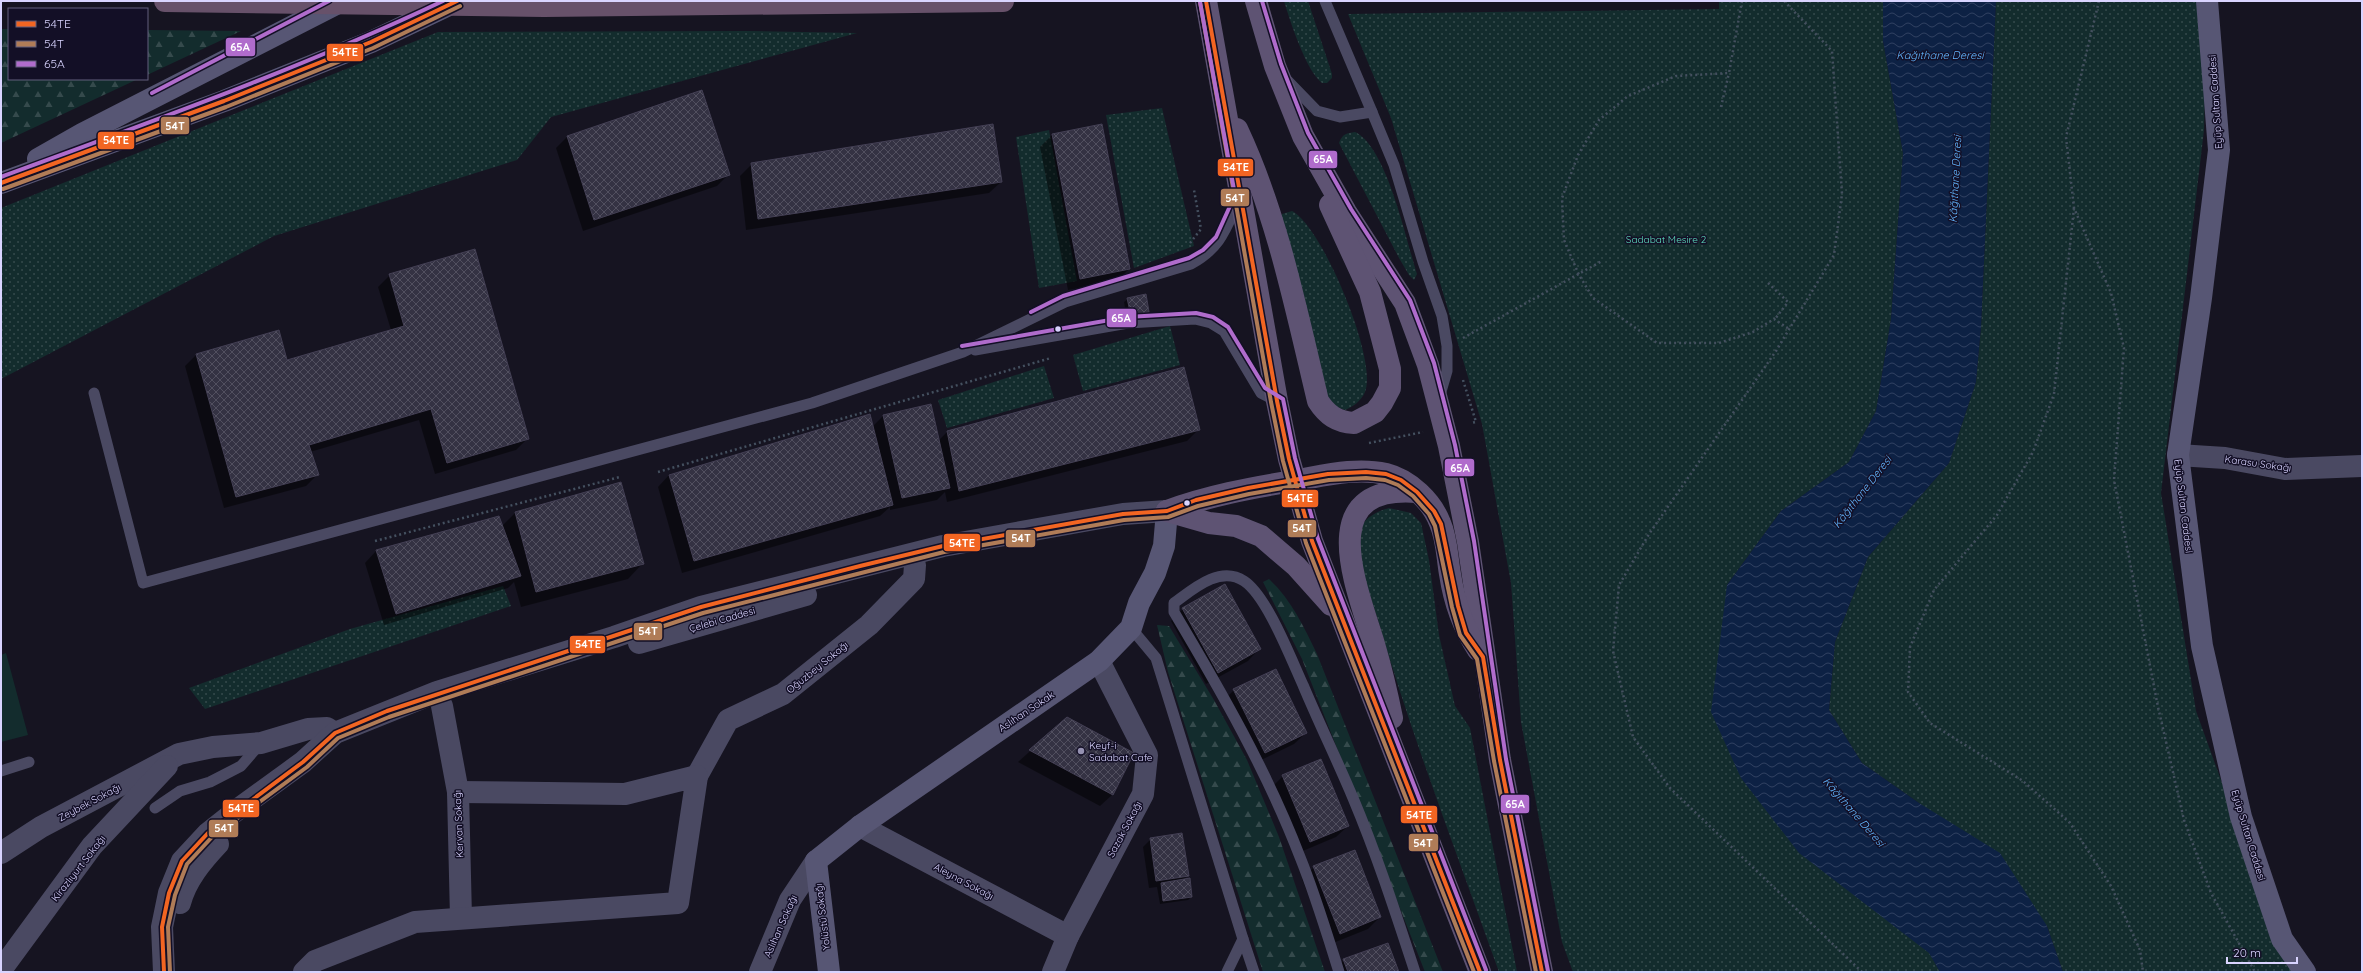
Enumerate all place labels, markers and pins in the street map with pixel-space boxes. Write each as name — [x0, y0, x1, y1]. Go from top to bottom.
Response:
unlabelled marker — [1053, 324, 1063, 334]
unlabelled marker — [1182, 498, 1192, 508]
place label: Keyf-i Sadabat Cafe — [1089, 739, 1153, 764]
marker: Keyf-i Sadabat Cafe — [1076, 746, 1086, 756]

